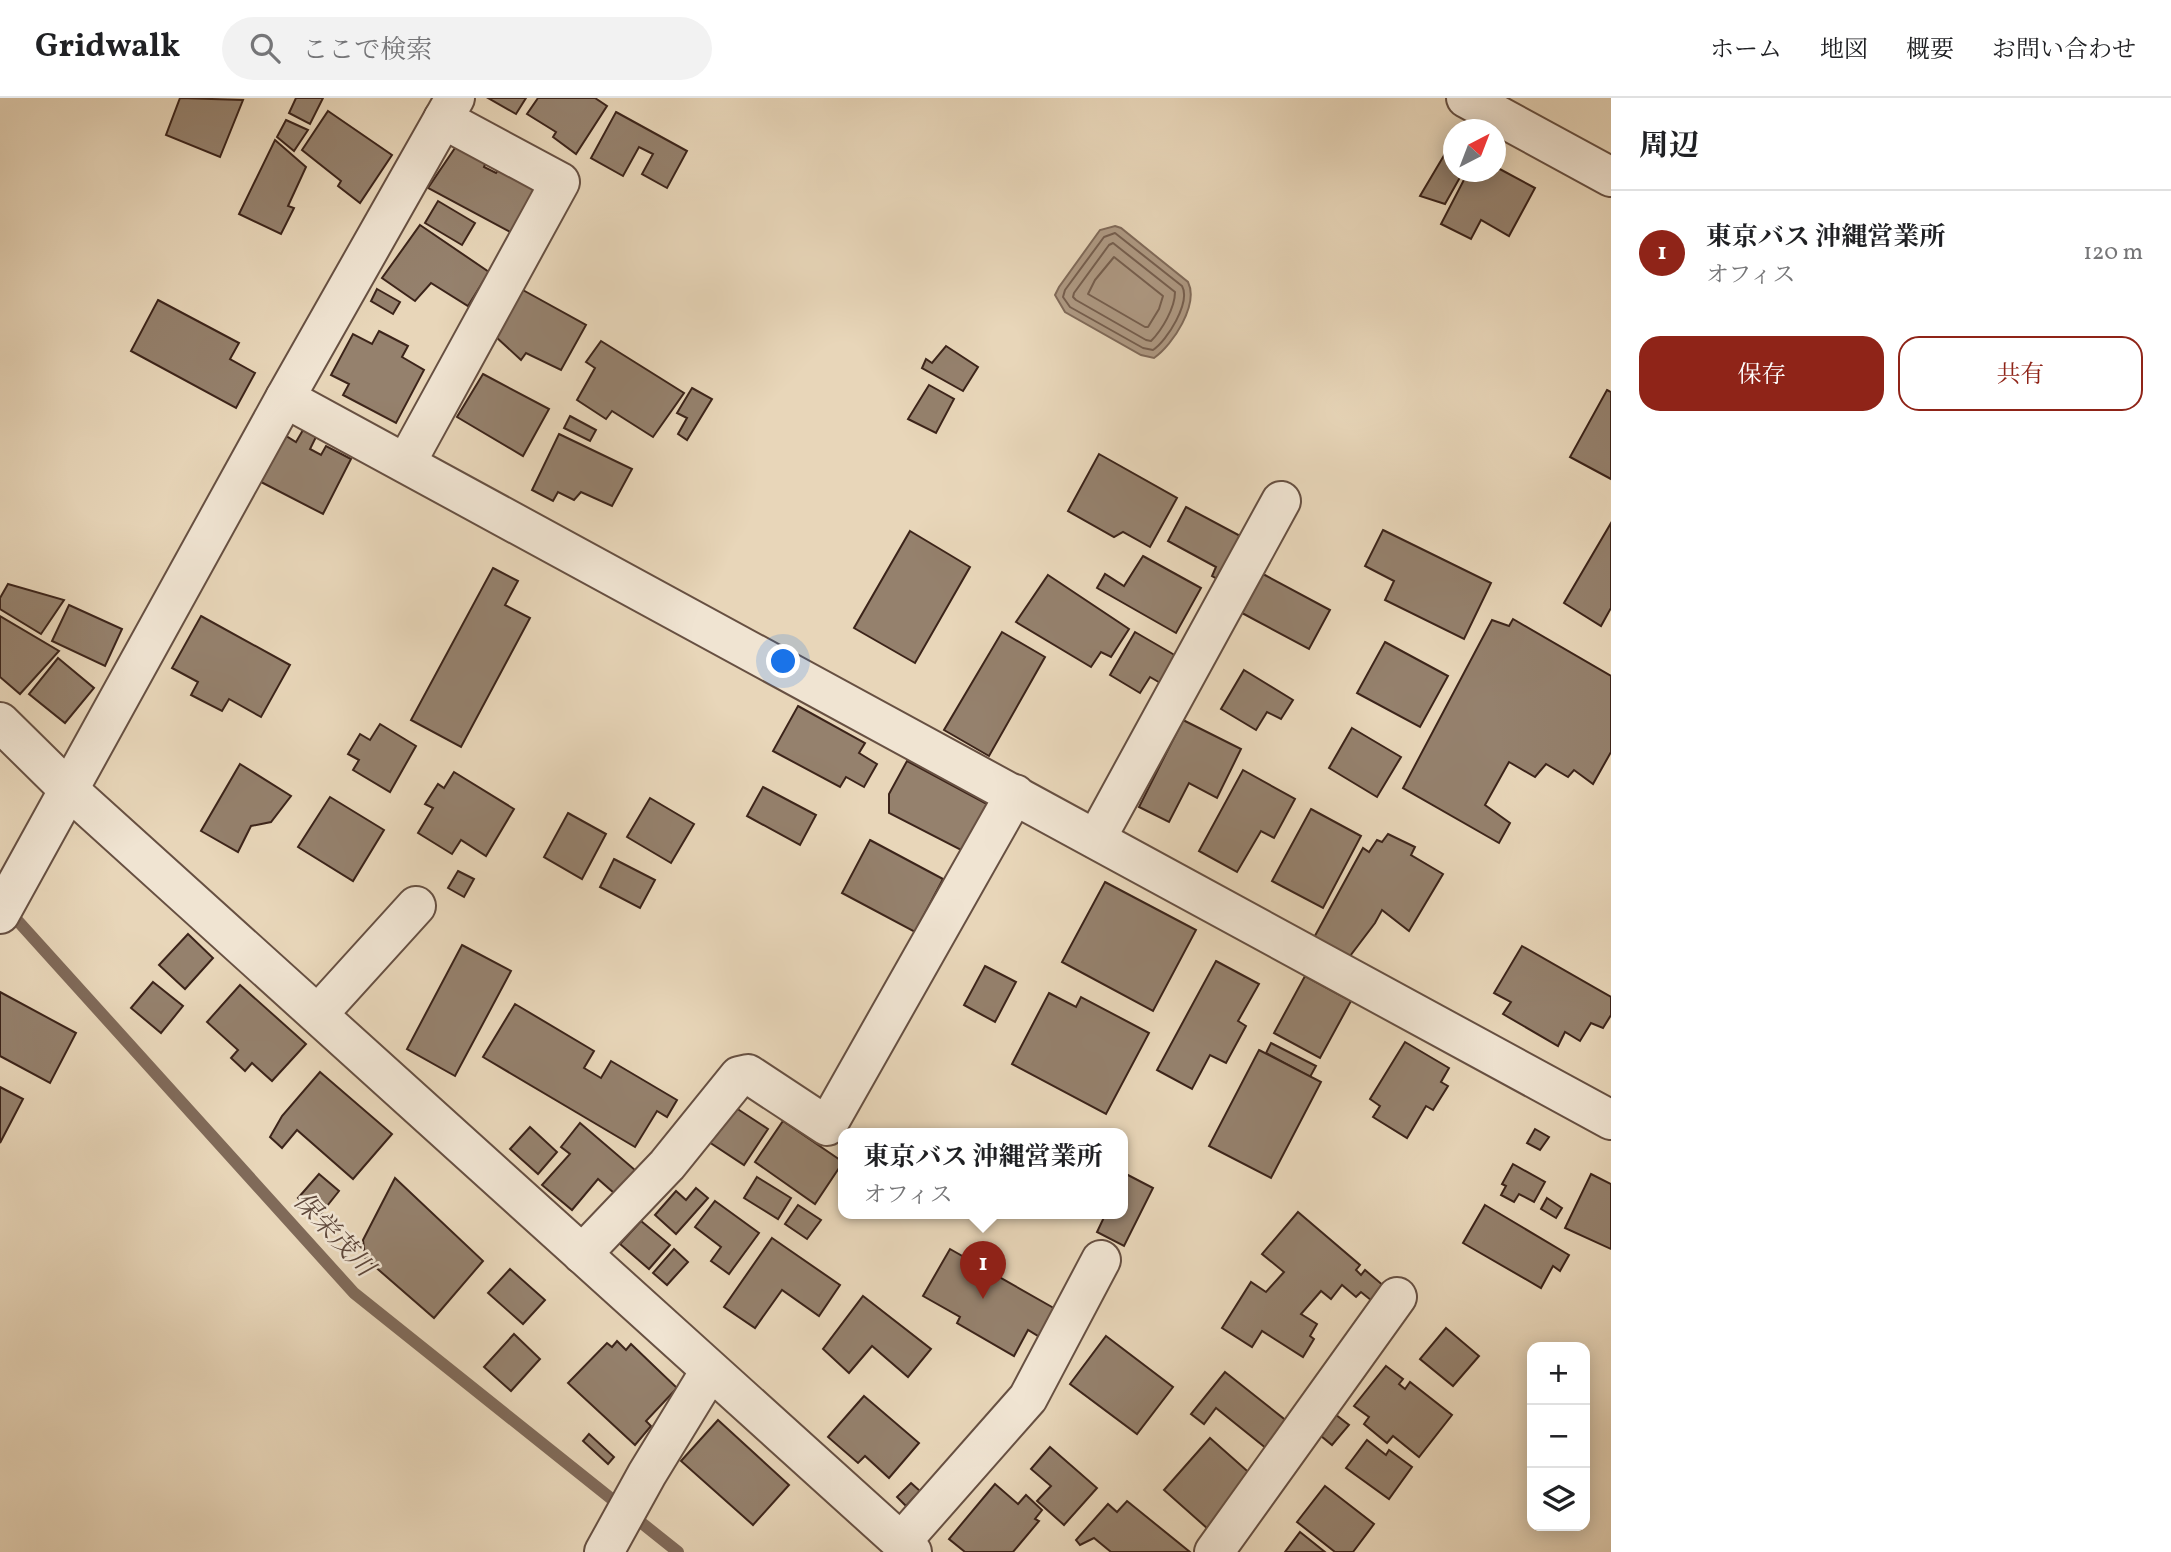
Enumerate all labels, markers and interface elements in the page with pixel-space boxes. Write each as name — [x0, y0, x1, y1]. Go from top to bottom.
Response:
search box — [222, 17, 712, 80]
text: Gridwalk — [35, 25, 180, 71]
icon: search — [246, 29, 284, 67]
text: ここで検索 — [302, 33, 432, 69]
text: ホーム — [1710, 34, 1782, 68]
text: 地図 — [1820, 34, 1868, 68]
text: 概要 — [1906, 34, 1954, 68]
text: お問い合わせ — [1992, 34, 2136, 68]
north arrow — [1443, 119, 1506, 182]
text: 周辺 — [1639, 126, 1699, 168]
text: 東京バス 沖縄営業所 — [1706, 220, 1945, 256]
text: 1 — [1657, 237, 1667, 269]
text: 120 m — [2083, 237, 2143, 269]
text: オフィス — [1706, 260, 1795, 292]
button: 保存 — [1639, 336, 1884, 411]
button: 共有 — [1898, 336, 2143, 411]
your location — [766, 644, 800, 678]
popup — [838, 1128, 1128, 1219]
text: 東京バス 沖縄営業所 — [863, 1140, 1103, 1176]
text: オフィス — [863, 1180, 953, 1212]
water label: 保栄茂川 — [284, 1185, 384, 1287]
pin: 1 — [960, 1241, 1006, 1299]
map controls — [1527, 1342, 1590, 1531]
button: + — [1527, 1342, 1590, 1405]
button: − — [1527, 1405, 1590, 1468]
button: layers — [1527, 1468, 1590, 1531]

